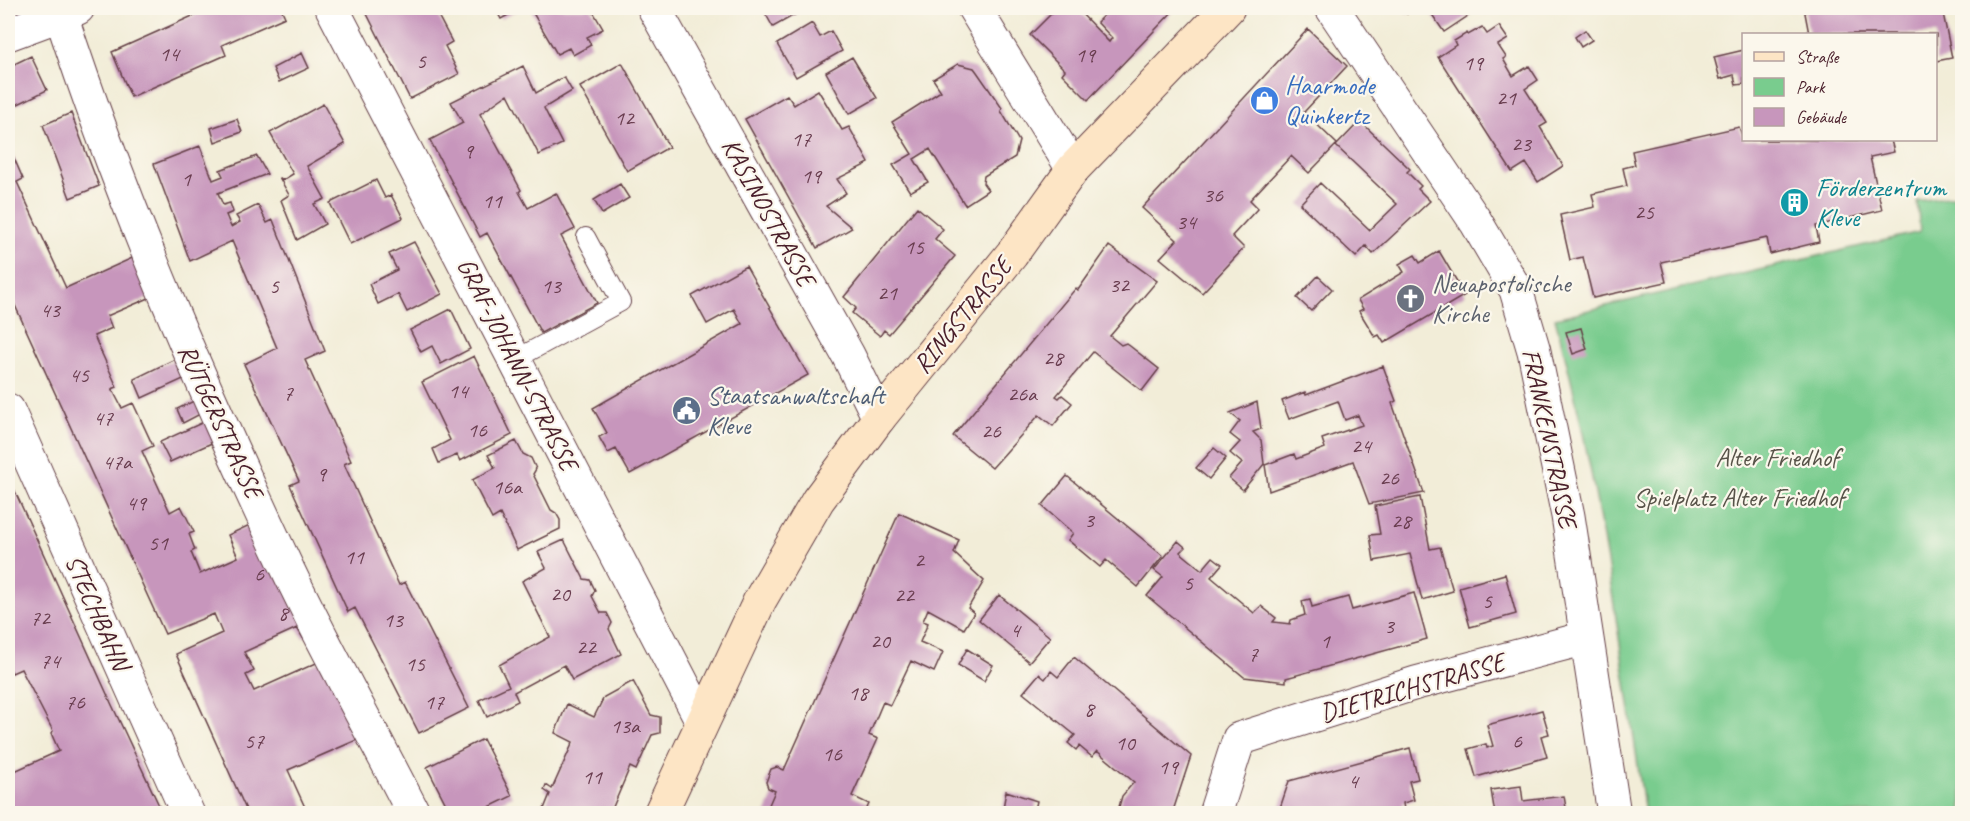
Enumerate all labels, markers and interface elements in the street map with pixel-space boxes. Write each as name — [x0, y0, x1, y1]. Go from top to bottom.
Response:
legend — [1742, 33, 1937, 141]
house number: 14 — [159, 40, 181, 68]
house number: 19 — [1075, 41, 1097, 69]
text: Straße — [1796, 46, 1840, 68]
house number: 5 — [416, 47, 427, 75]
house number: 19 — [1463, 49, 1485, 77]
place label: Haarmode Quinkertz — [1285, 69, 1377, 132]
text: Park — [1796, 76, 1826, 98]
shop icon: Haarmode Quinkertz — [1248, 84, 1280, 116]
house number: 21 — [1496, 84, 1517, 112]
house number: 12 — [614, 104, 636, 132]
text: Gebäude — [1796, 106, 1847, 128]
house number: 17 — [791, 125, 812, 153]
house number: 23 — [1511, 130, 1533, 158]
street label: KASINOSTRASSE — [714, 132, 825, 295]
house number: 9 — [463, 137, 475, 165]
house number: 19 — [801, 162, 823, 190]
house number: 1 — [181, 165, 192, 193]
place label: Förderzentrum Kleve — [1816, 171, 1948, 234]
house number: 36 — [1203, 181, 1224, 209]
building icon: Förderzentrum Kleve — [1779, 186, 1811, 218]
house number: 11 — [482, 187, 503, 215]
house number: 25 — [1634, 198, 1655, 226]
house number: 34 — [1176, 208, 1198, 236]
house number: 15 — [904, 233, 925, 261]
street label: RINGSTRASSE — [906, 248, 1022, 380]
street label: GRAF-JOHANN-STRASSE — [450, 252, 587, 479]
place label: Neuapostolische Kirche — [1432, 267, 1573, 330]
house number: 32 — [1109, 271, 1131, 299]
house number: 5 — [269, 272, 280, 300]
house number: 13 — [541, 272, 563, 300]
house number: 21 — [877, 279, 898, 307]
church icon: Neuapostolische Kirche — [1395, 282, 1427, 314]
house number: 43 — [40, 296, 62, 324]
street label: RÜTGERSTRASSE — [171, 339, 272, 507]
house number: 28 — [1043, 344, 1065, 372]
street label: FRANKENSTRASSE — [1514, 346, 1585, 534]
house number: 45 — [69, 361, 90, 389]
house number: 14 — [448, 377, 470, 405]
house number: 7 — [283, 379, 294, 407]
place label: Staatsanwaltschaft Kleve — [707, 379, 887, 442]
house number: 26a — [1007, 380, 1038, 408]
public building icon: Staatsanwaltschaft Kleve — [670, 394, 702, 426]
house number: 47 — [93, 404, 114, 432]
house number: 16 — [467, 416, 488, 444]
house number: 26 — [981, 417, 1002, 445]
house number: 24 — [1351, 432, 1373, 460]
park label: Alter Friedhof — [1715, 441, 1844, 474]
house number: 47a — [102, 448, 133, 476]
house number: 9 — [316, 460, 328, 488]
house number: 26 — [1379, 464, 1400, 492]
house number: 16a — [492, 473, 523, 501]
park label: Spielplatz Alter Friedhof — [1633, 481, 1850, 514]
house number: 49 — [126, 489, 148, 517]
house number: 3 — [1084, 506, 1096, 534]
house number: 28 — [1391, 507, 1413, 535]
house number: 51 — [148, 529, 169, 557]
house number: 11 — [344, 543, 365, 571]
house number: 2 — [914, 546, 926, 574]
street label: STECHBAHN — [58, 550, 139, 679]
house number: 6 — [254, 560, 265, 588]
house number: 5 — [1183, 569, 1194, 597]
house number: 20 — [550, 580, 572, 608]
house number: 22 — [894, 581, 916, 609]
house number: 5 — [1482, 587, 1493, 615]
house number: 8 — [278, 599, 290, 627]
house number: 72 — [30, 604, 52, 632]
house number: 13 — [383, 606, 405, 634]
house number: 3 — [1384, 612, 1396, 640]
house number: 4 — [1010, 616, 1022, 644]
house number: 20 — [870, 627, 892, 655]
house number: 1 — [1320, 627, 1331, 655]
house number: 22 — [576, 633, 598, 661]
house number: 7 — [1248, 640, 1259, 668]
street label: DIETRICHSTRASSE — [1316, 644, 1512, 730]
house number: 74 — [40, 647, 62, 675]
house number: 15 — [405, 650, 426, 678]
house number: 18 — [848, 679, 870, 707]
house number: 76 — [65, 688, 86, 716]
house number: 17 — [424, 688, 445, 716]
house number: 8 — [1084, 695, 1096, 723]
house number: 13a — [610, 712, 641, 740]
house number: 57 — [244, 727, 265, 755]
house number: 6 — [1512, 727, 1523, 755]
house number: 10 — [1115, 729, 1137, 757]
house number: 16 — [822, 740, 843, 768]
house number: 19 — [1158, 753, 1180, 781]
house number: 11 — [582, 763, 603, 791]
house number: 4 — [1348, 767, 1360, 795]

